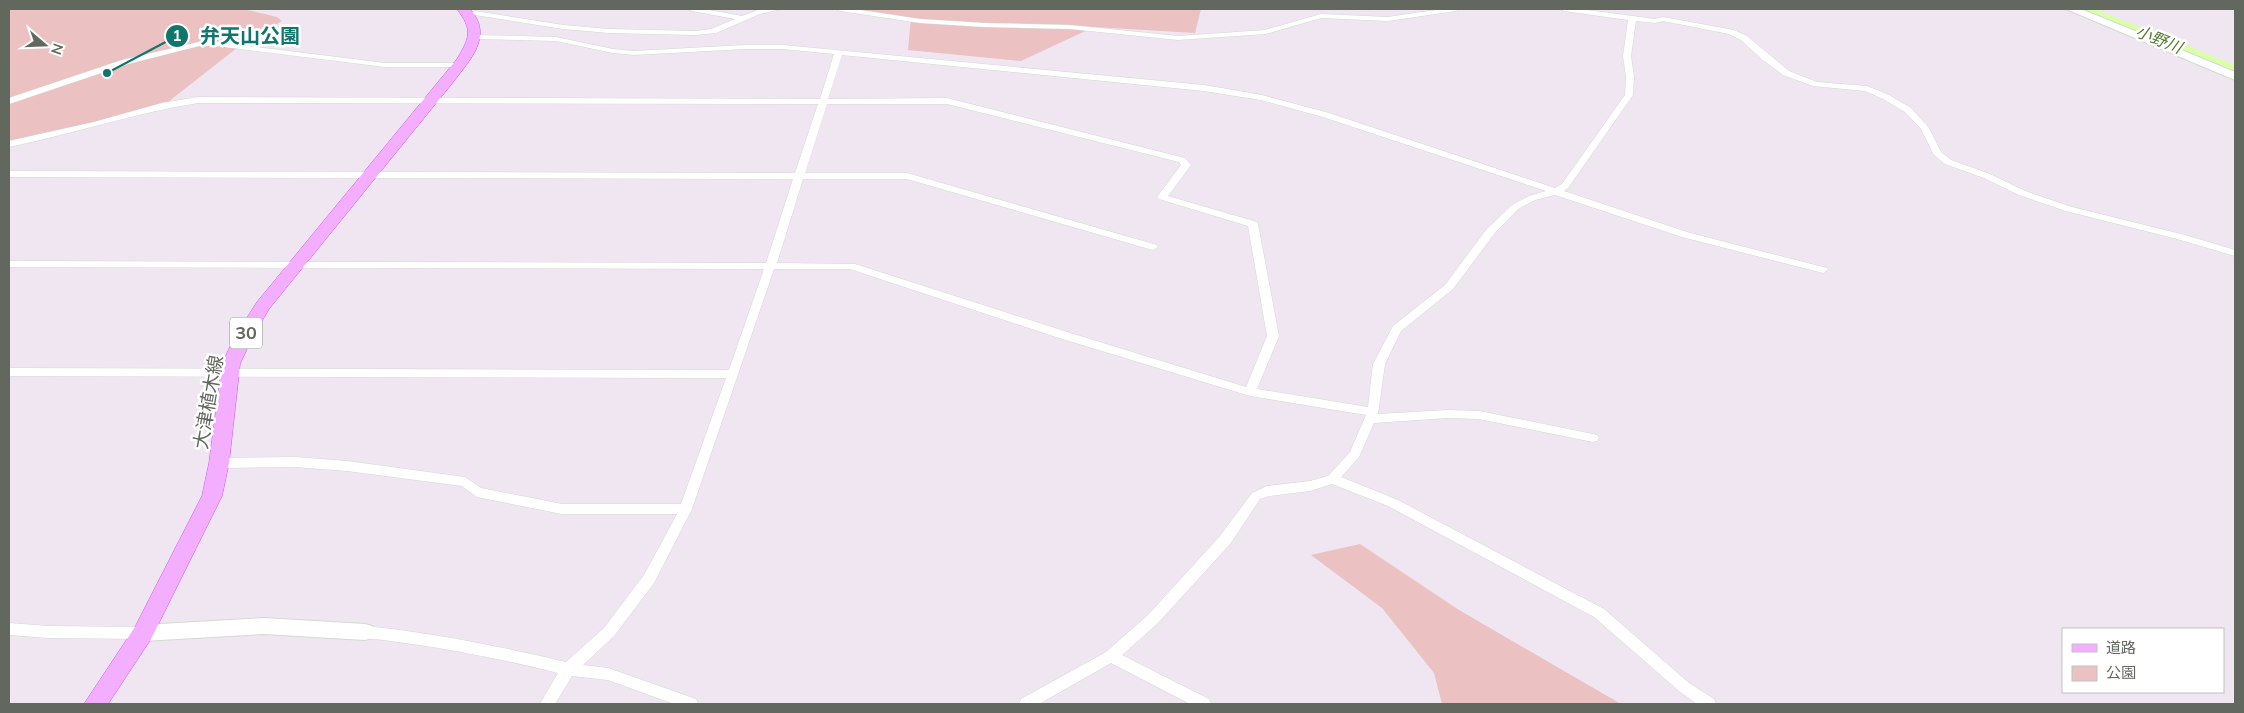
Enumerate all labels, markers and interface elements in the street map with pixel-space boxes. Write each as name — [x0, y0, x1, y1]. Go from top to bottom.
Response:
callout: 弁天山公園 — [165, 19, 310, 54]
north arrow — [20, 20, 70, 70]
water label: 小野川 — [2133, 21, 2187, 58]
text: 弁天山公園 — [200, 23, 300, 48]
text: 1 — [172, 26, 182, 45]
text: N — [47, 41, 68, 57]
road number: 30 — [230, 317, 262, 348]
street label: 大津植木線 — [188, 353, 228, 451]
legend — [2062, 628, 2224, 693]
text: 道路 — [2106, 638, 2136, 657]
text: 公園 — [2106, 663, 2136, 682]

